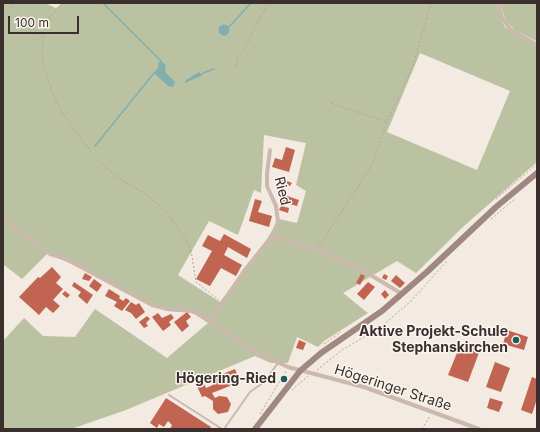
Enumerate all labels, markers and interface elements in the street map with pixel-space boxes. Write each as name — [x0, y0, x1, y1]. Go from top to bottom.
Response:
scale bar — [10, 8, 81, 34]
text: 100 m — [15, 15, 49, 30]
street label: Ried — [270, 175, 294, 207]
place label: Aktive Projekt-Schule Stephanskirchen — [359, 324, 508, 356]
marker: Aktive Projekt-Schule Stephanskirchen — [511, 335, 521, 345]
street label: Högeringer Straße — [332, 361, 454, 415]
place label: Högering-Ried — [176, 371, 276, 387]
marker: Högering-Ried — [279, 374, 289, 384]

